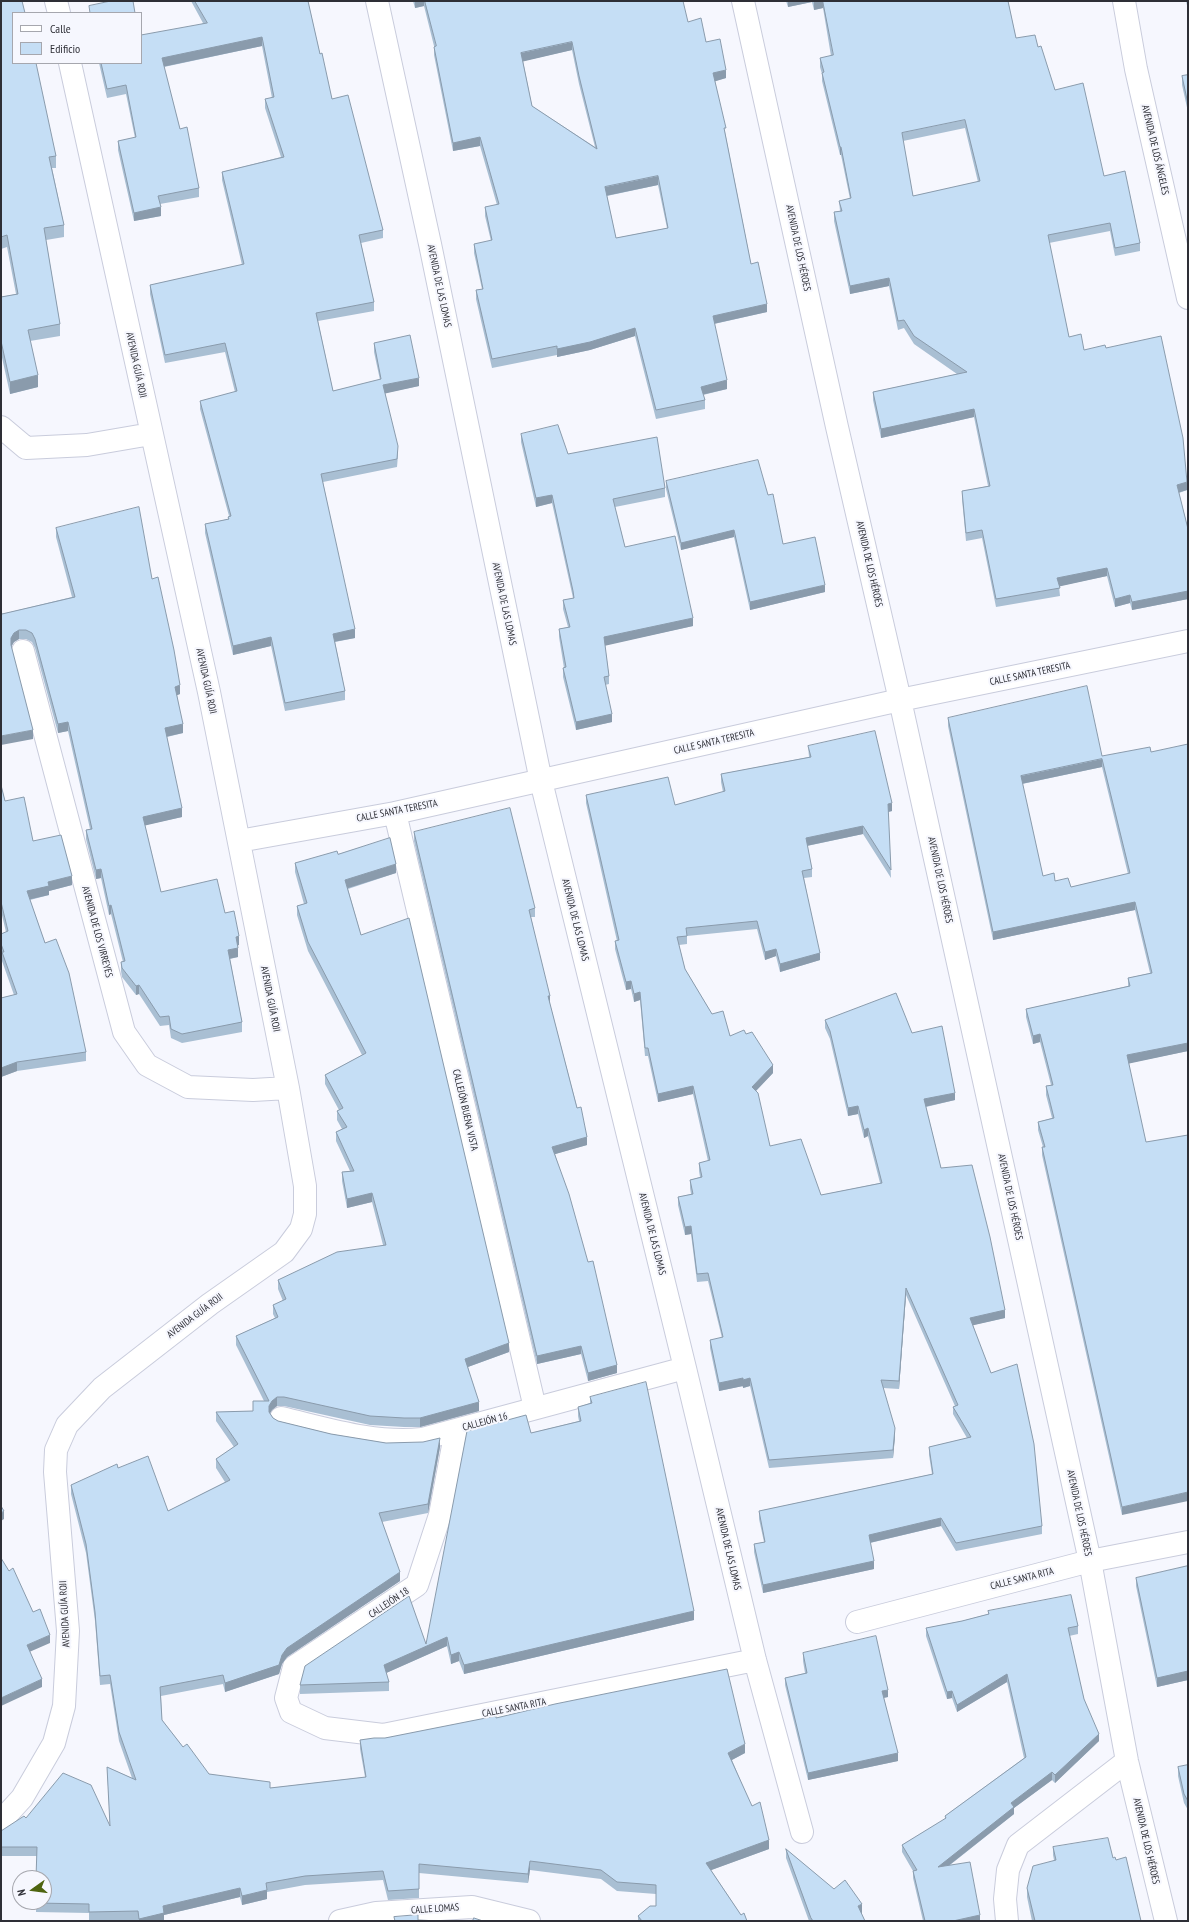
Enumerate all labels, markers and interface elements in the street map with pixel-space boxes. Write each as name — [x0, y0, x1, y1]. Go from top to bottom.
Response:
legend — [12, 12, 142, 64]
text: Calle — [50, 21, 71, 36]
text: Edificio — [50, 41, 80, 56]
street label: AVENIDA DE LOS ÁNGELES — [1139, 104, 1171, 196]
street label: AVENIDA DE LOS HÉROES — [783, 204, 813, 292]
street label: AVENIDA DE LAS LOMAS — [424, 244, 454, 328]
street label: AVENIDA GUÍA ROJI — [123, 331, 149, 399]
street label: AVENIDA DE LOS HÉROES — [853, 520, 885, 608]
street label: AVENIDA DE LAS LOMAS — [489, 562, 519, 646]
street label: AVENIDA GUÍA ROJI — [193, 647, 219, 715]
street label: CALLE SANTA TERESITA — [989, 660, 1071, 688]
street label: CALLE SANTA TERESITA — [673, 727, 755, 757]
street label: CALLE SANTA TERESITA — [356, 797, 438, 825]
street label: AVENIDA DE LOS HÉROES — [925, 836, 955, 924]
street label: AVENIDA DE LAS LOMAS — [559, 878, 591, 962]
street label: AVENIDA DE LOS VIRREYES — [79, 885, 115, 979]
street label: AVENIDA GUÍA ROJI — [258, 965, 282, 1033]
street label: CALLEJÓN BUENA VISTA — [450, 1068, 480, 1152]
street label: AVENIDA DE LOS HÉROES — [995, 1153, 1025, 1241]
street label: AVENIDA DE LAS LOMAS — [636, 1192, 668, 1276]
street label: AVENIDA GUÍA ROJI — [165, 1291, 225, 1341]
street label: CALLEJÓN 16 — [461, 1410, 509, 1434]
street label: AVENIDA DE LOS HÉROES — [1064, 1469, 1094, 1557]
street label: AVENIDA DE LAS LOMAS — [713, 1507, 743, 1591]
street label: CALLE SANTA RITA — [989, 1565, 1055, 1593]
street label: AVENIDA GUÍA ROJI — [57, 1580, 73, 1648]
street label: CALLEJÓN 18 — [367, 1585, 411, 1621]
street label: CALLE SANTA RITA — [481, 1696, 547, 1720]
street label: AVENIDA DE LOS HÉROES — [1130, 1797, 1162, 1885]
north arrow — [12, 1870, 52, 1910]
text: N — [14, 1888, 29, 1897]
street label: CALLE LOMAS — [411, 1901, 459, 1917]

